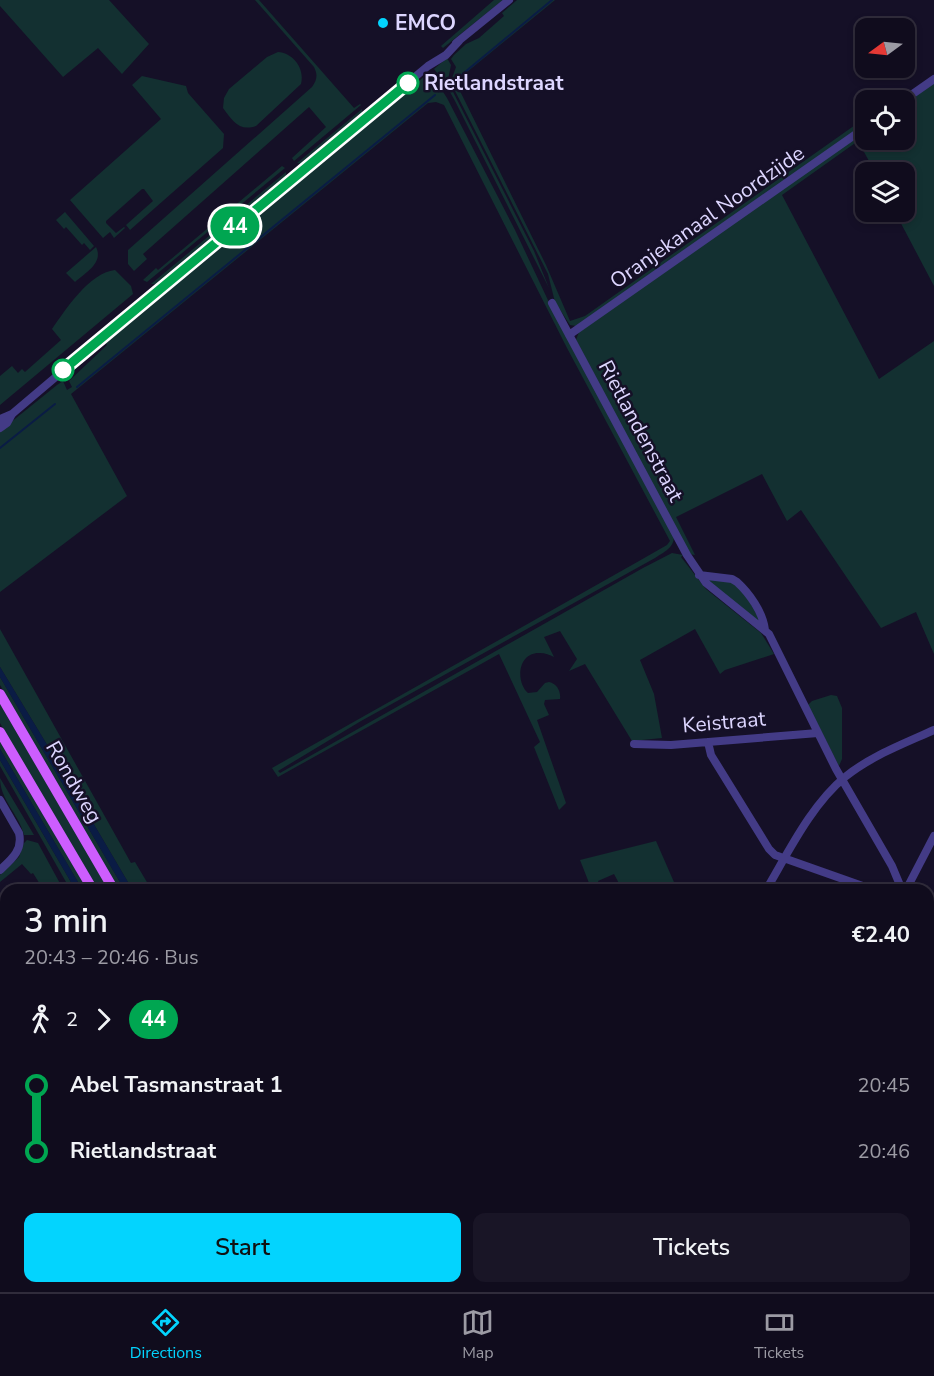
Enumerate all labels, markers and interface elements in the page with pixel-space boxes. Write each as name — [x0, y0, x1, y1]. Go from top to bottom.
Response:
place label: EMCO — [395, 9, 456, 37]
marker: EMCO — [376, 16, 390, 30]
north arrow — [855, 18, 915, 78]
map controls — [855, 18, 915, 222]
place label: Rietlandstraat — [424, 69, 565, 97]
marker: Rietlandstraat — [397, 72, 419, 94]
button: locate — [855, 90, 915, 150]
street label: Oranjekanaal Noordzijde — [604, 139, 810, 295]
button: layers — [855, 162, 915, 222]
line badge: 44 — [208, 206, 262, 246]
text: 44 — [222, 212, 248, 240]
street label: Rietlandenstraat — [592, 355, 690, 507]
unlabelled marker — [52, 359, 74, 381]
street label: Keistraat — [681, 704, 767, 740]
street label: Rondweg — [39, 736, 109, 828]
text: 3 min — [24, 899, 108, 944]
text: €2.40 — [852, 920, 910, 950]
text: 20:43 – 20:46 · Bus — [24, 944, 199, 971]
icon: walk — [24, 1003, 57, 1036]
icon: forward — [87, 1003, 120, 1036]
text: 44 — [141, 1005, 166, 1033]
text: 2 — [66, 1006, 78, 1033]
text: Abel Tasmanstraat 1 — [70, 1070, 283, 1100]
text: 20:45 — [857, 1072, 910, 1099]
text: Rietlandstraat — [70, 1136, 216, 1166]
text: 20:46 — [857, 1138, 910, 1165]
button: Start — [24, 1213, 461, 1282]
button: Tickets — [473, 1213, 910, 1282]
tab: Directions — [130, 1306, 202, 1364]
tab: Map — [461, 1306, 494, 1364]
tab: Tickets — [754, 1306, 804, 1364]

